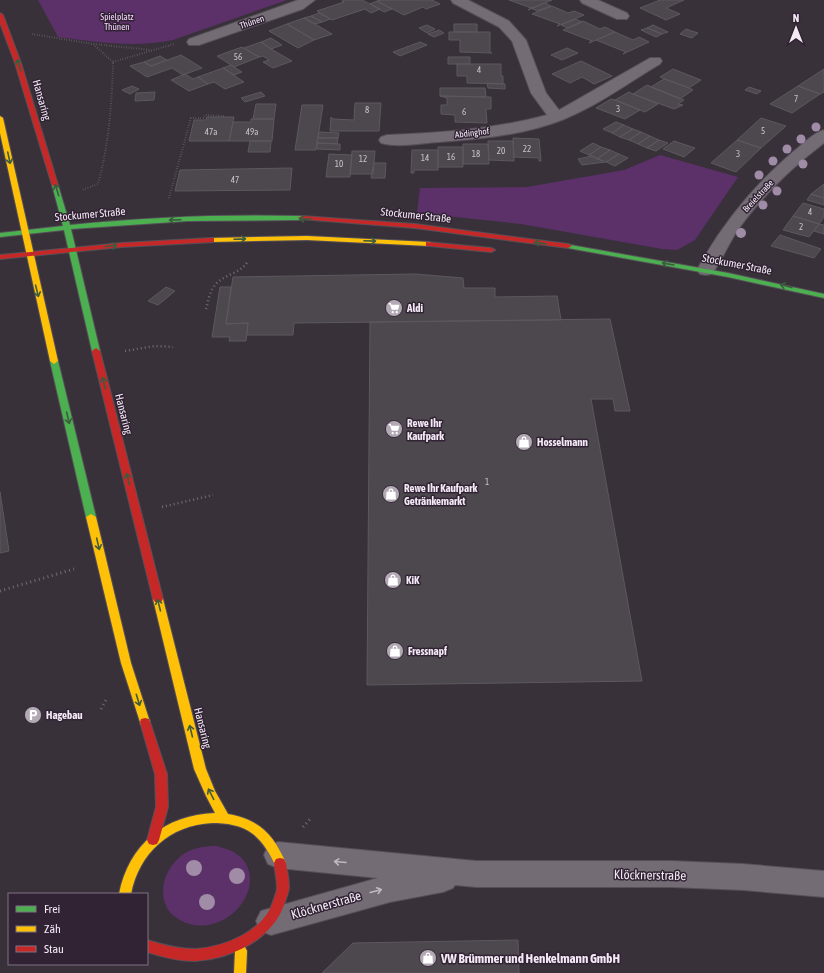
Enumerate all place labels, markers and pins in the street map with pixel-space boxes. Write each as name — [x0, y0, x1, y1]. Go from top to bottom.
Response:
supermarket icon: Aldi — [384, 298, 404, 318]
place label: Aldi — [406, 302, 423, 314]
place label: Rewe Ihr Kaufpark — [407, 417, 444, 442]
supermarket icon: Rewe Ihr Kaufpark — [384, 419, 404, 439]
shop icon: Hosselmann — [514, 432, 534, 452]
place label: Hosselmann — [537, 436, 588, 448]
place label: Rewe Ihr Kaufpark Getränkemarkt — [404, 482, 477, 507]
shop icon: Rewe Ihr Kaufpark Getränkemarkt — [381, 484, 401, 504]
shop icon: KiK — [383, 570, 403, 590]
place label: KiK — [406, 574, 420, 586]
shop icon: Fressnapf — [385, 641, 405, 661]
place label: Fressnapf — [408, 645, 448, 657]
parking icon: Hagebau — [23, 705, 43, 725]
place label: Hagebau — [46, 709, 83, 721]
shop icon: VW Brümmer und Henkelmann GmbH — [418, 948, 438, 968]
place label: VW Brümmer und Henkelmann GmbH — [440, 951, 620, 966]

